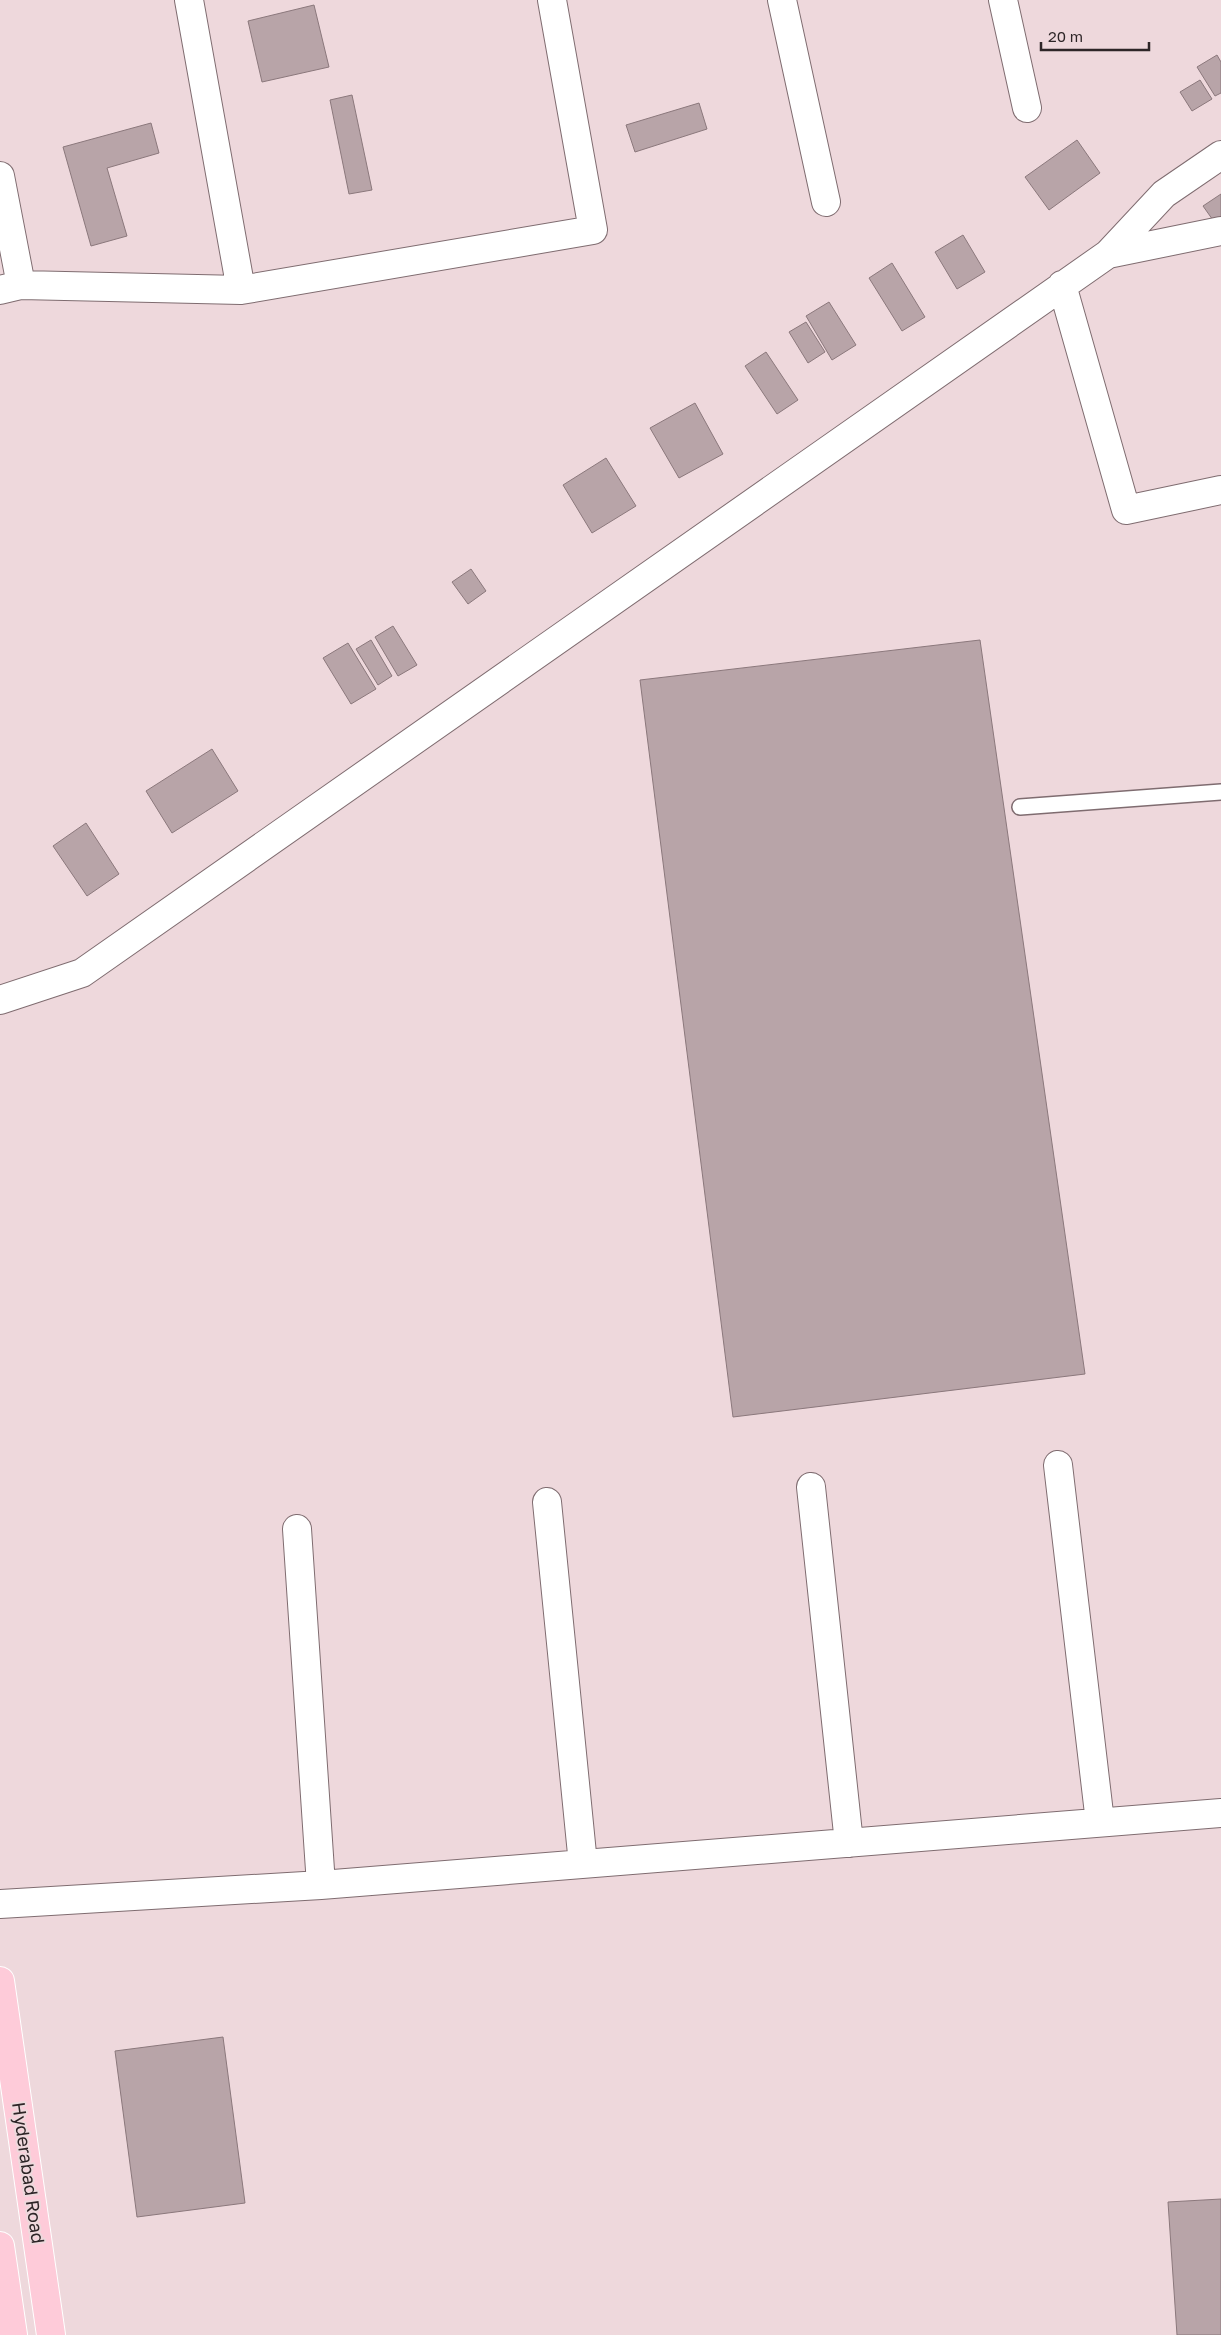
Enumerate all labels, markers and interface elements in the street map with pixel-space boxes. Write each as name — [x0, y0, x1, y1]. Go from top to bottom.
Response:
scale bar — [1041, 20, 1148, 52]
text: 20 m — [1048, 27, 1083, 45]
street label: Hyderabad Road — [8, 2101, 50, 2245]

